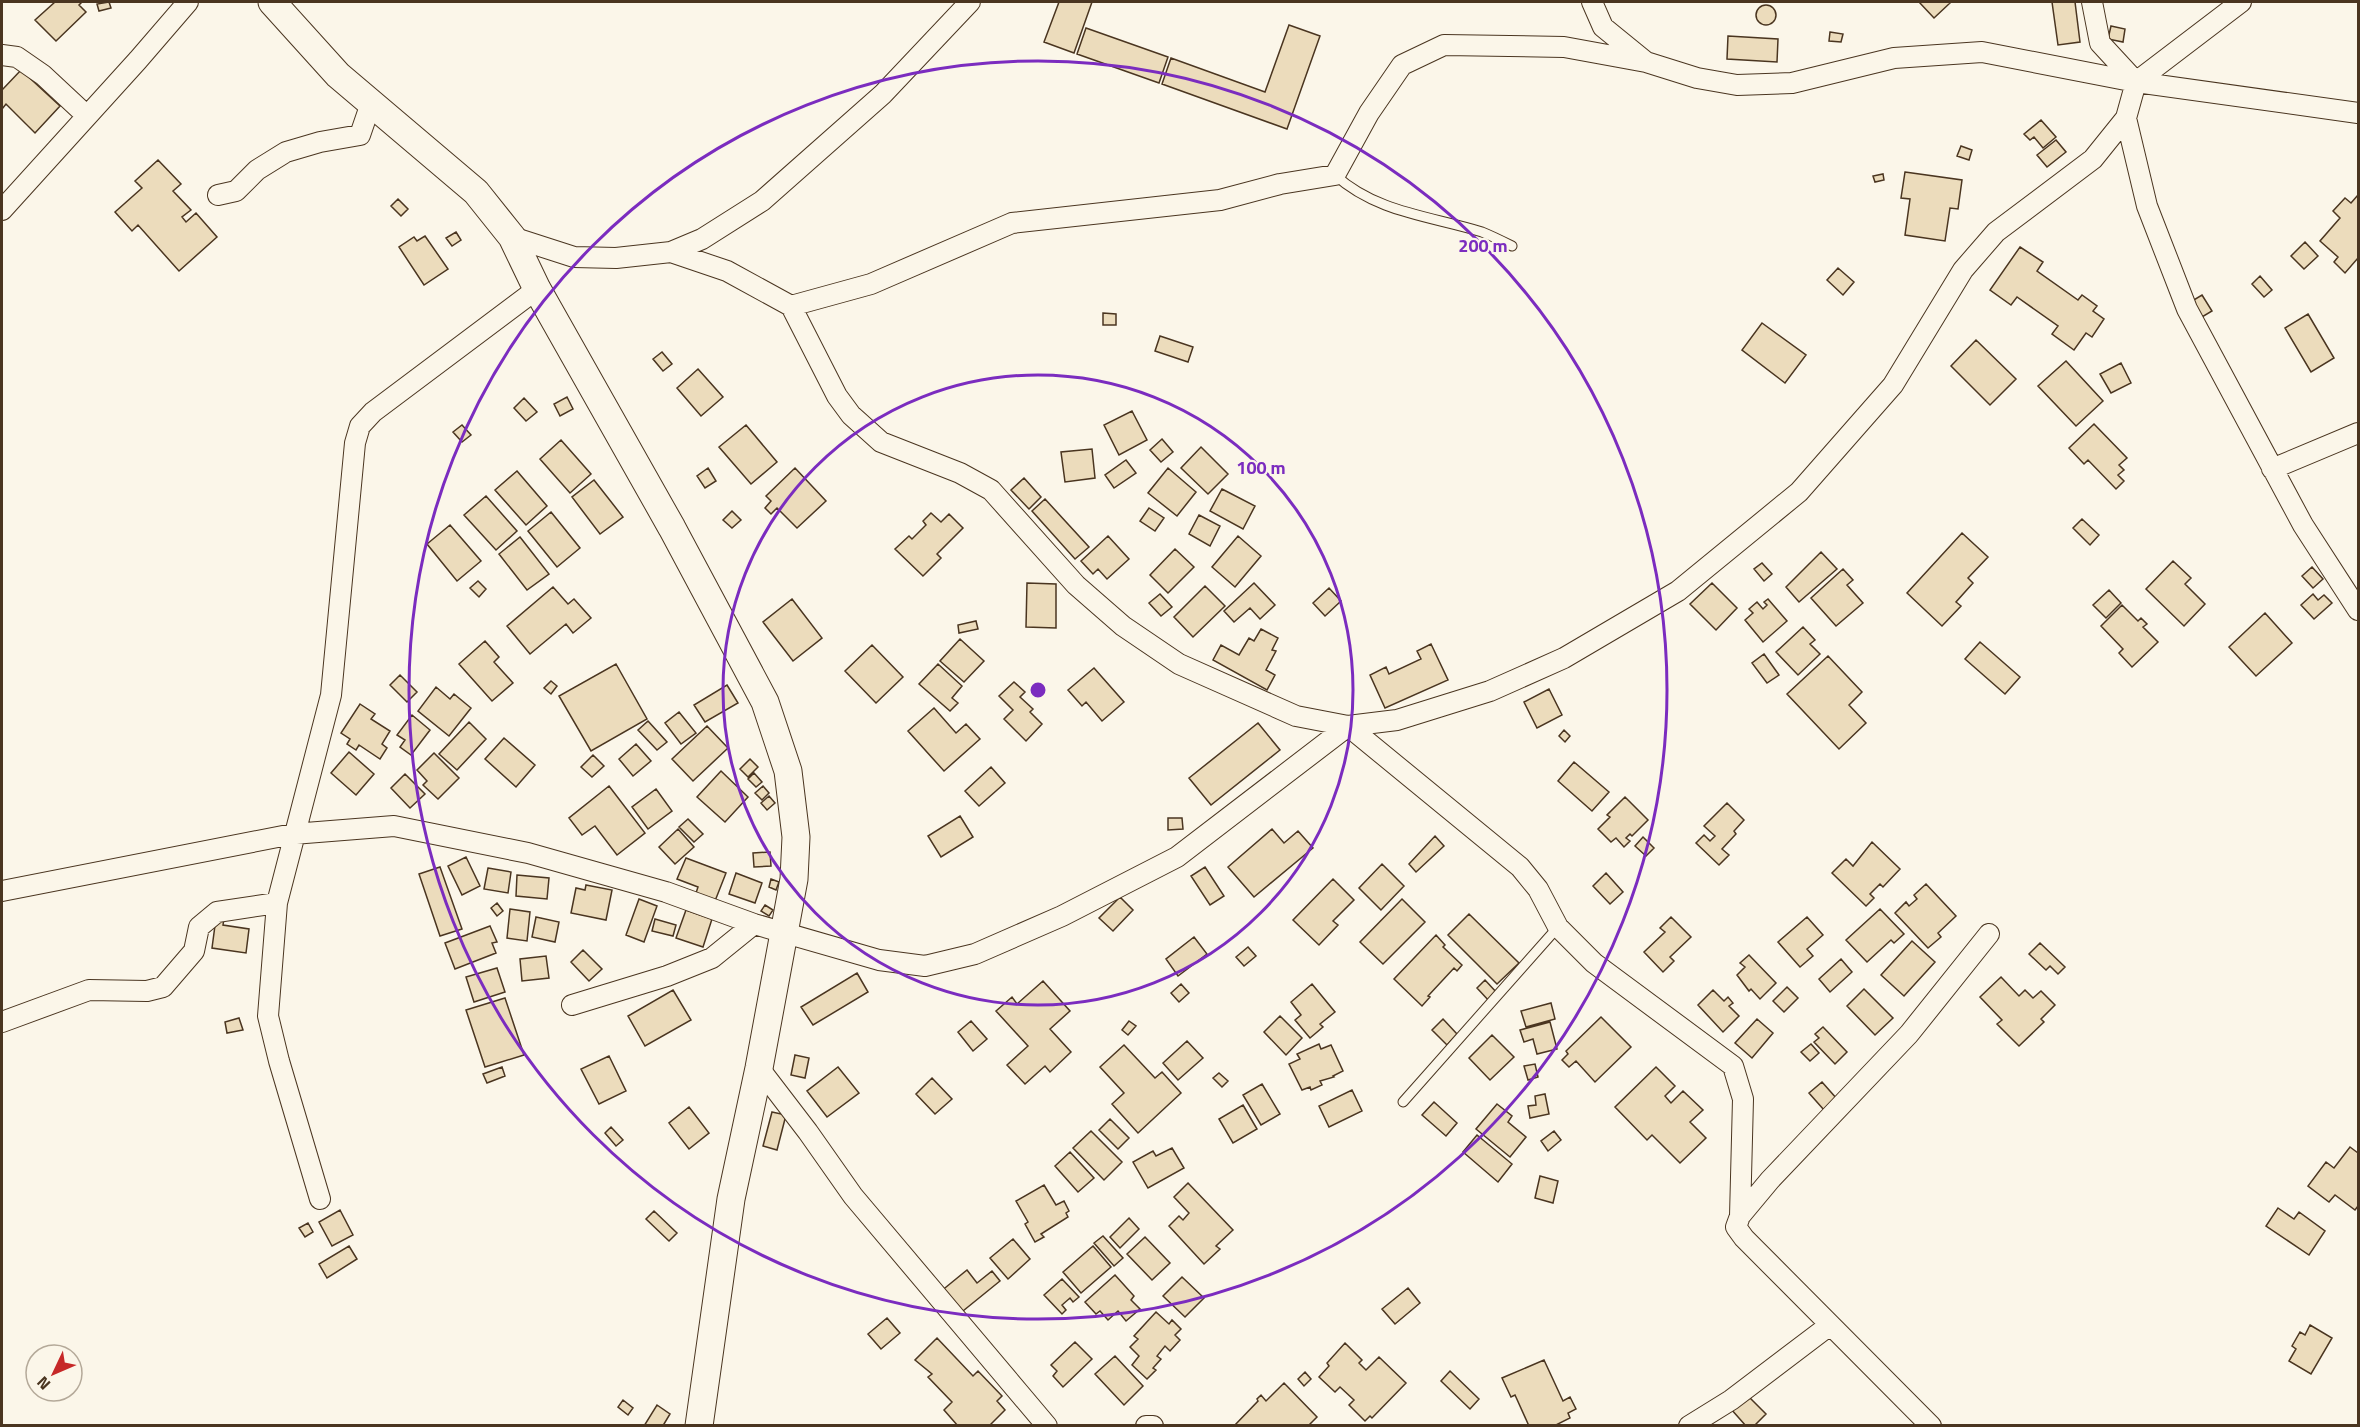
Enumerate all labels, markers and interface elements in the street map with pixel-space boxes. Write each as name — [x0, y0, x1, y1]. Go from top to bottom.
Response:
text: 200 m — [1458, 232, 1508, 259]
text: 100 m — [1236, 454, 1286, 481]
centre of rings — [1028, 680, 1048, 700]
north arrow — [24, 1343, 84, 1403]
text: N — [31, 1371, 56, 1396]

